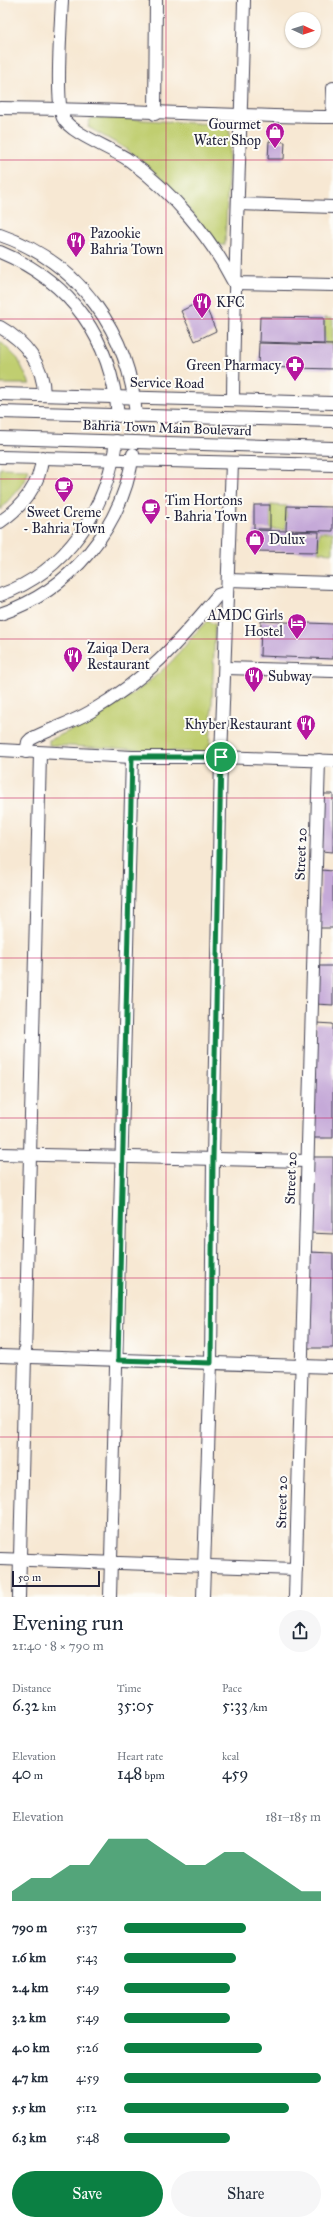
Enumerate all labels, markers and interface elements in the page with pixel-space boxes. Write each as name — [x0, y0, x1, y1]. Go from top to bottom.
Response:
north arrow — [285, 12, 321, 48]
map controls — [285, 12, 321, 48]
place label: Gourmet Water Shop — [193, 116, 261, 149]
shop icon: Gourmet Water Shop — [264, 121, 286, 149]
place label: Pazookie Bahria Town — [90, 225, 164, 258]
restaurant icon: Pazookie Bahria Town — [65, 230, 87, 258]
restaurant icon: KFC — [191, 291, 213, 319]
place label: KFC — [216, 294, 245, 311]
pharmacy icon: Green Pharmacy — [284, 354, 306, 382]
place label: Green Pharmacy — [186, 357, 281, 374]
street label: Service Road — [130, 374, 204, 392]
street label: Bahria Town Main Boulevard — [82, 417, 252, 439]
cafe icon: Sweet Creme - Bahria Town — [53, 475, 75, 503]
place label: Tim Hortons - Bahria Town — [165, 492, 247, 525]
cafe icon: Tim Hortons - Bahria Town — [140, 497, 162, 525]
place label: Sweet Creme - Bahria Town — [23, 504, 105, 537]
shop icon: Dulux — [244, 528, 266, 556]
place label: Dulux — [269, 531, 306, 548]
place label: AMDC Girls Hostel — [206, 607, 283, 640]
hotel icon: AMDC Girls Hostel — [286, 612, 308, 640]
place label: Zaiqa Dera Restaurant — [87, 640, 150, 673]
restaurant icon: Zaiqa Dera Restaurant — [62, 645, 84, 673]
restaurant icon: Subway — [243, 665, 265, 693]
place label: Subway — [268, 668, 312, 685]
restaurant icon: Khyber Restaurant — [295, 713, 317, 741]
place label: Khyber Restaurant — [184, 716, 292, 733]
pin — [204, 740, 238, 774]
icon: arrive — [210, 746, 232, 768]
street label: Street 20 — [292, 827, 310, 881]
street label: Street 20 — [282, 1151, 300, 1205]
street label: Street 20 — [273, 1475, 291, 1529]
scale bar — [12, 1569, 100, 1588]
text: 50 m — [18, 1571, 41, 1584]
text: Evening run — [12, 1609, 124, 1636]
button: share — [279, 1610, 321, 1652]
text: 21:40 · 8 × 790 m — [12, 1638, 104, 1654]
text: Distance — [12, 1682, 51, 1695]
text: Time — [117, 1682, 141, 1695]
text: Pace — [222, 1682, 242, 1695]
text: 6.32 — [12, 1695, 39, 1716]
text: 35:05 — [117, 1695, 154, 1716]
text: 5:33 — [222, 1695, 248, 1716]
text: km — [39, 1701, 56, 1714]
text: /km — [248, 1701, 267, 1714]
text: Elevation — [12, 1750, 56, 1763]
text: Heart rate — [117, 1750, 163, 1763]
text: kcal — [222, 1750, 239, 1763]
text: 40 — [12, 1763, 31, 1784]
text: 148 — [117, 1763, 142, 1784]
text: 459 — [222, 1763, 249, 1784]
text: m — [31, 1769, 43, 1782]
text: bpm — [142, 1769, 165, 1782]
text: Elevation — [12, 1809, 64, 1825]
text: 181–185 m — [265, 1809, 321, 1825]
text: 790 m — [12, 1920, 47, 1936]
text: 5:37 — [76, 1920, 97, 1936]
text: 1.6 km — [12, 1950, 46, 1966]
text: 5:43 — [76, 1950, 98, 1966]
text: 2.4 km — [12, 1980, 49, 1996]
text: 5:49 — [76, 1980, 100, 1996]
text: 3.2 km — [12, 2010, 46, 2026]
text: 5:49 — [76, 2010, 100, 2026]
text: 4.0 km — [12, 2040, 50, 2056]
text: 5:26 — [76, 2040, 98, 2056]
text: 4.7 km — [12, 2070, 48, 2086]
text: 4:59 — [76, 2070, 100, 2086]
text: 5.5 km — [12, 2100, 46, 2116]
text: 5:12 — [76, 2100, 97, 2116]
text: 6.3 km — [12, 2130, 46, 2146]
text: 5:48 — [76, 2130, 99, 2146]
button: Save — [12, 2171, 163, 2217]
button: Share — [171, 2171, 321, 2217]

